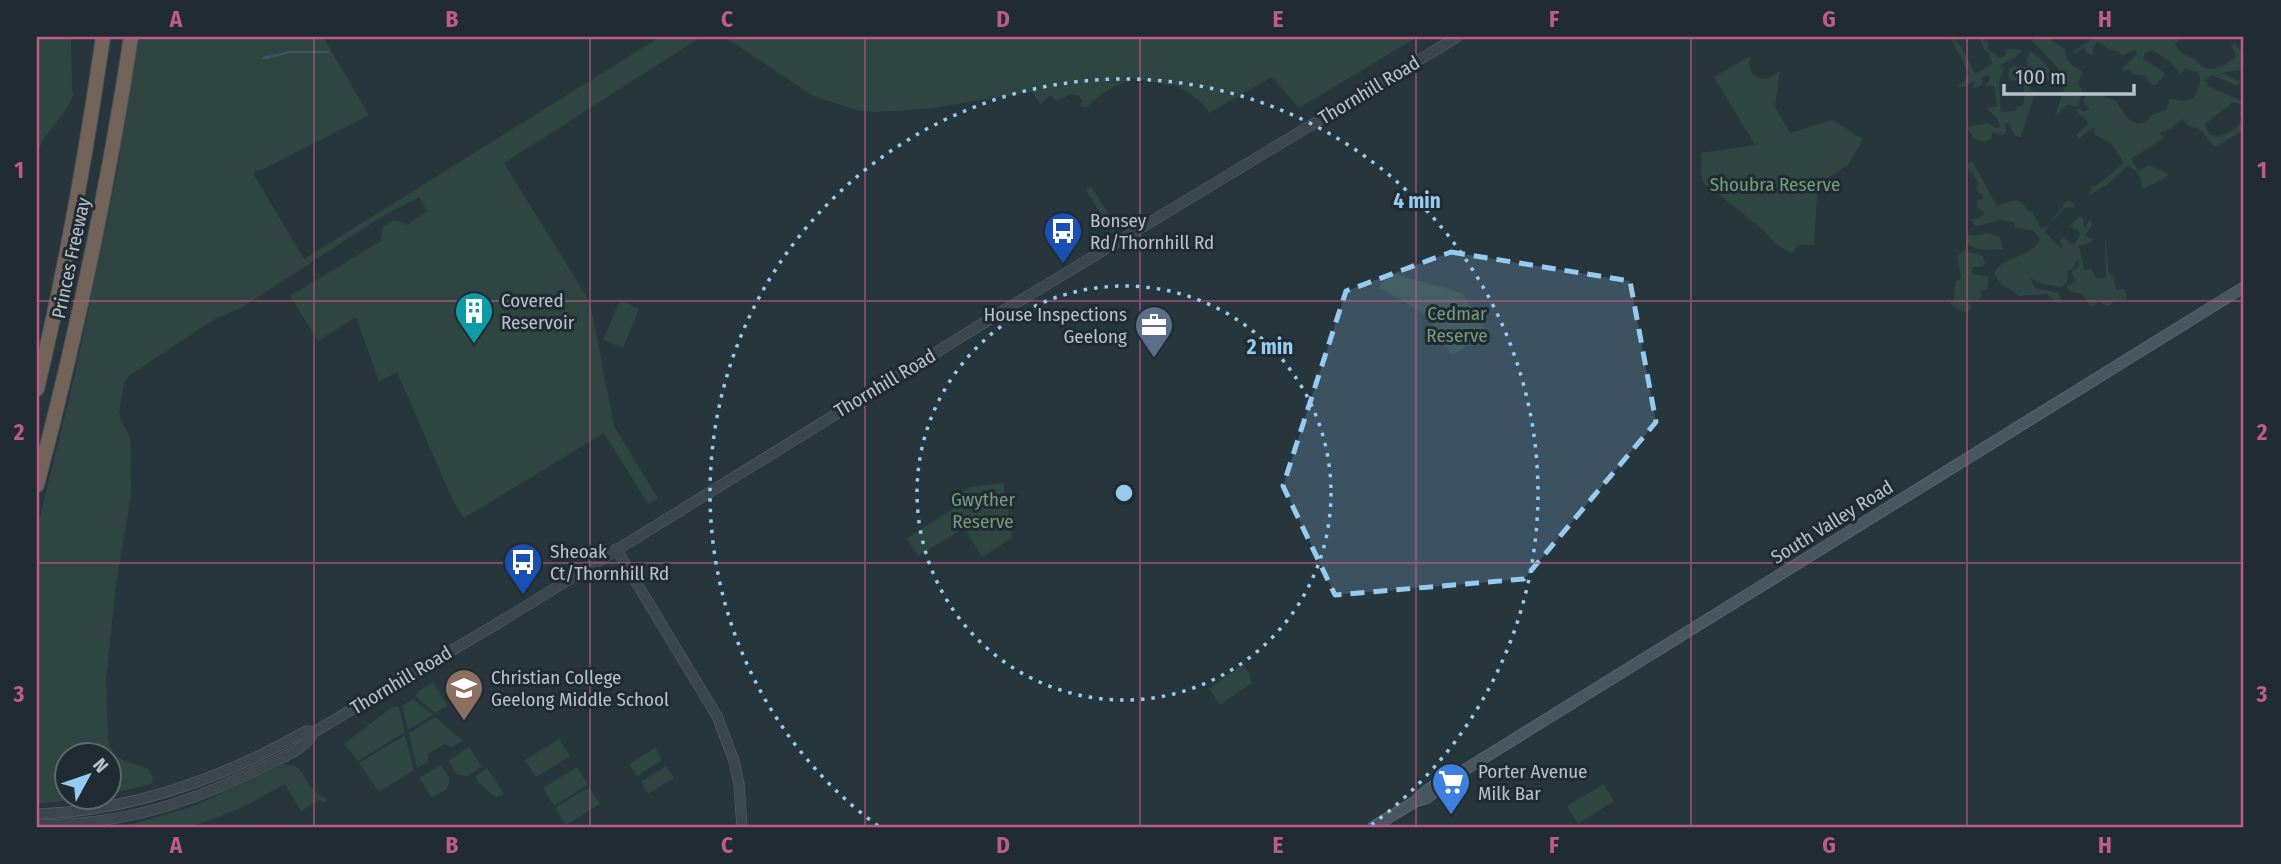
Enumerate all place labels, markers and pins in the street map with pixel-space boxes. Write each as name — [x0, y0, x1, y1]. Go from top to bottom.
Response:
place label: Bonsey Rd/Thornhill Rd — [1090, 209, 1214, 254]
bus stop icon: Bonsey Rd/Thornhill Rd — [1042, 210, 1084, 265]
place label: Covered Reservoir — [501, 289, 575, 334]
building icon: Covered Reservoir — [453, 290, 495, 345]
place label: House Inspections Geelong — [984, 303, 1127, 348]
office icon: House Inspections Geelong — [1133, 304, 1175, 359]
centre of rings — [1112, 481, 1136, 505]
place label: Sheoak Ct/Thornhill Rd — [550, 540, 669, 585]
bus stop icon: Sheoak Ct/Thornhill Rd — [502, 541, 544, 596]
place label: Christian College Geelong Middle School — [491, 666, 669, 711]
school or university icon: Christian College Geelong Middle School — [443, 667, 485, 722]
place label: Porter Avenue Milk Bar — [1478, 760, 1588, 805]
supermarket icon: Porter Avenue Milk Bar — [1430, 761, 1472, 816]

